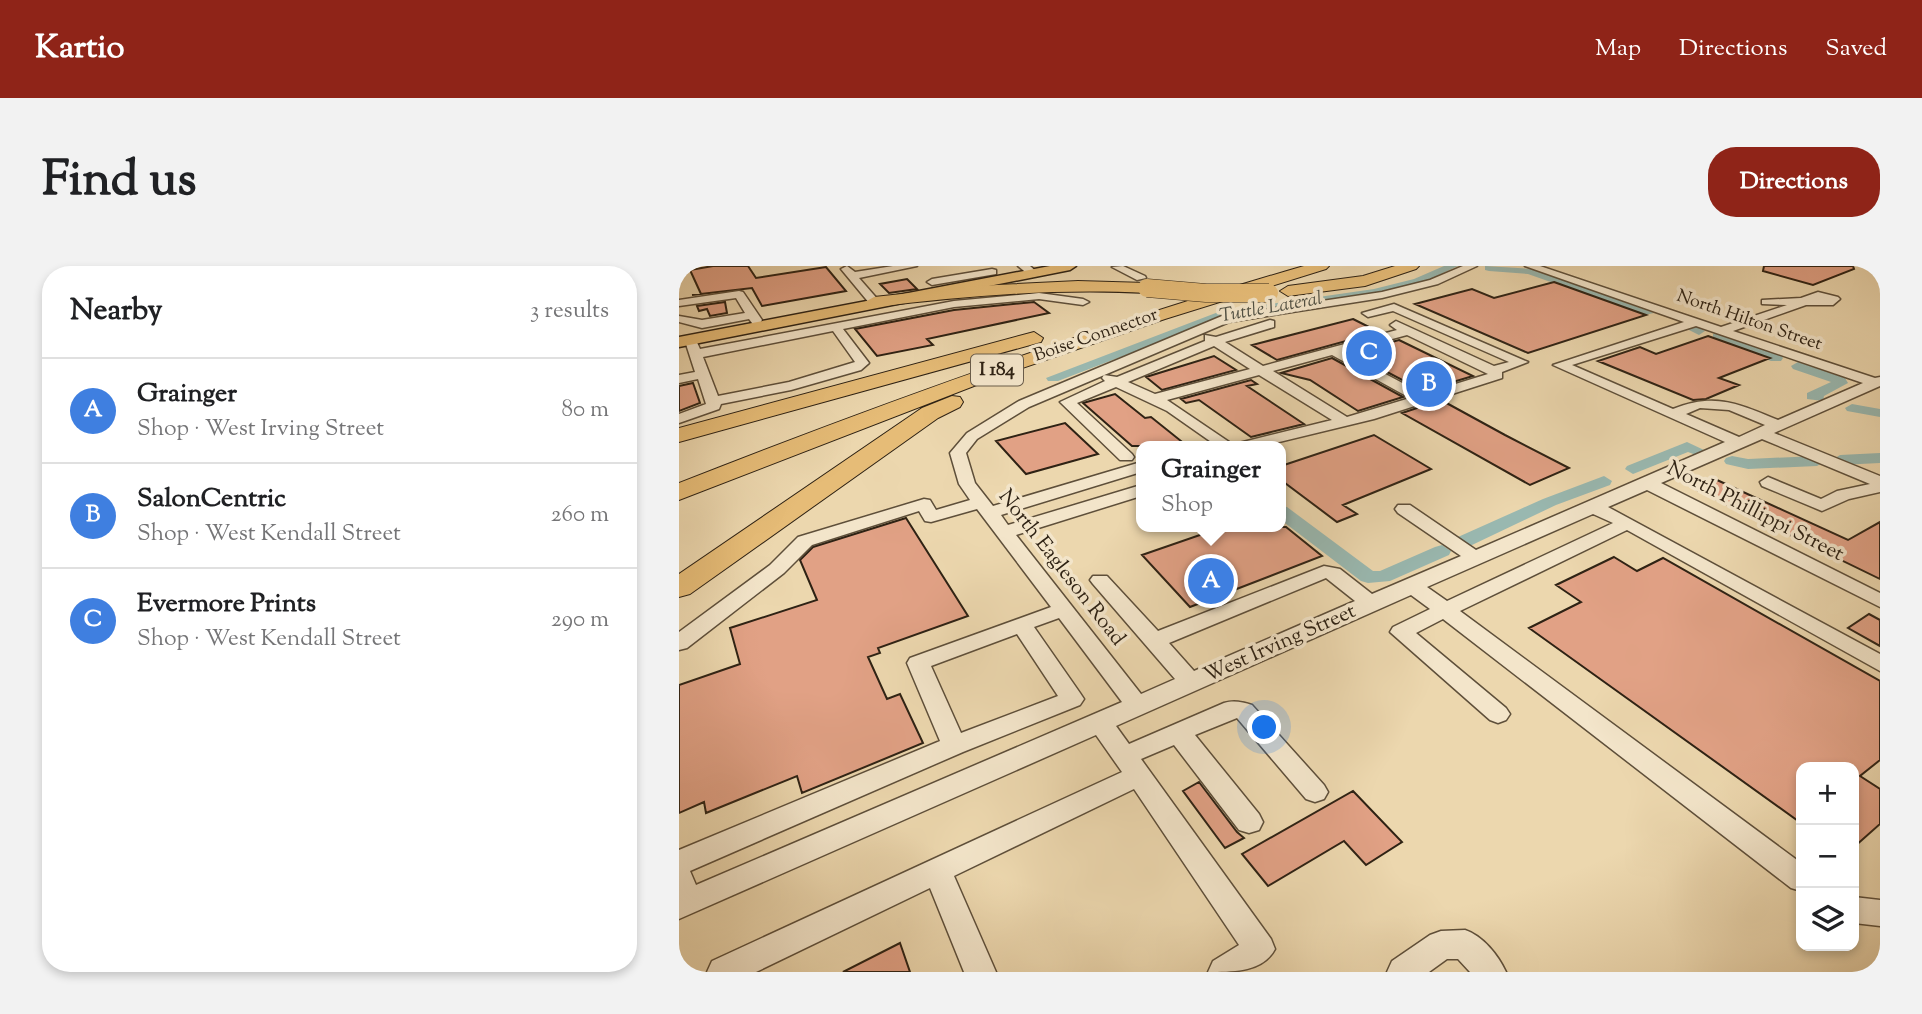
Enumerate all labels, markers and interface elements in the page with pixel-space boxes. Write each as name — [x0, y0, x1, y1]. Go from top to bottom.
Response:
text: Kartio — [35, 25, 125, 73]
text: Map — [1595, 32, 1641, 66]
text: Directions — [1679, 32, 1787, 66]
text: Saved — [1825, 32, 1887, 66]
text: Find us — [42, 147, 196, 217]
button: Directions — [1708, 147, 1880, 217]
street label: North Hilton Street — [1673, 284, 1825, 358]
water label: Tuttle Lateral — [1218, 286, 1324, 330]
text: Nearby — [70, 290, 162, 333]
text: 3 results — [530, 295, 609, 328]
street label: Boise Connector — [1030, 303, 1162, 369]
pin: C — [1346, 327, 1392, 379]
road number: I 184 — [971, 354, 1023, 386]
pin: B — [1406, 358, 1452, 410]
text: Grainger — [137, 376, 237, 413]
text: A — [84, 394, 102, 427]
text: 80 m — [561, 394, 609, 427]
text: Shop · West Irving Street — [137, 413, 384, 446]
popup — [1136, 441, 1286, 532]
text: Grainger — [1161, 452, 1261, 489]
street label: North Phillippi Street — [1661, 454, 1849, 570]
text: SalonCentric — [137, 481, 286, 518]
street label: North Eagleson Road — [990, 483, 1132, 653]
text: Shop — [1161, 489, 1213, 522]
text: B — [86, 499, 100, 532]
text: 260 m — [551, 499, 609, 532]
text: Shop · West Kendall Street — [137, 518, 401, 551]
pin: A — [1188, 555, 1234, 607]
text: Evermore Prints — [137, 586, 316, 623]
street label: West Irving Street — [1199, 597, 1361, 691]
text: C — [84, 604, 102, 637]
text: 290 m — [551, 604, 609, 637]
text: Shop · West Kendall Street — [137, 623, 401, 656]
your location — [1247, 710, 1281, 744]
map controls — [1796, 762, 1859, 951]
button: + — [1796, 762, 1859, 825]
button: − — [1796, 825, 1859, 888]
button: layers — [1796, 888, 1859, 951]

